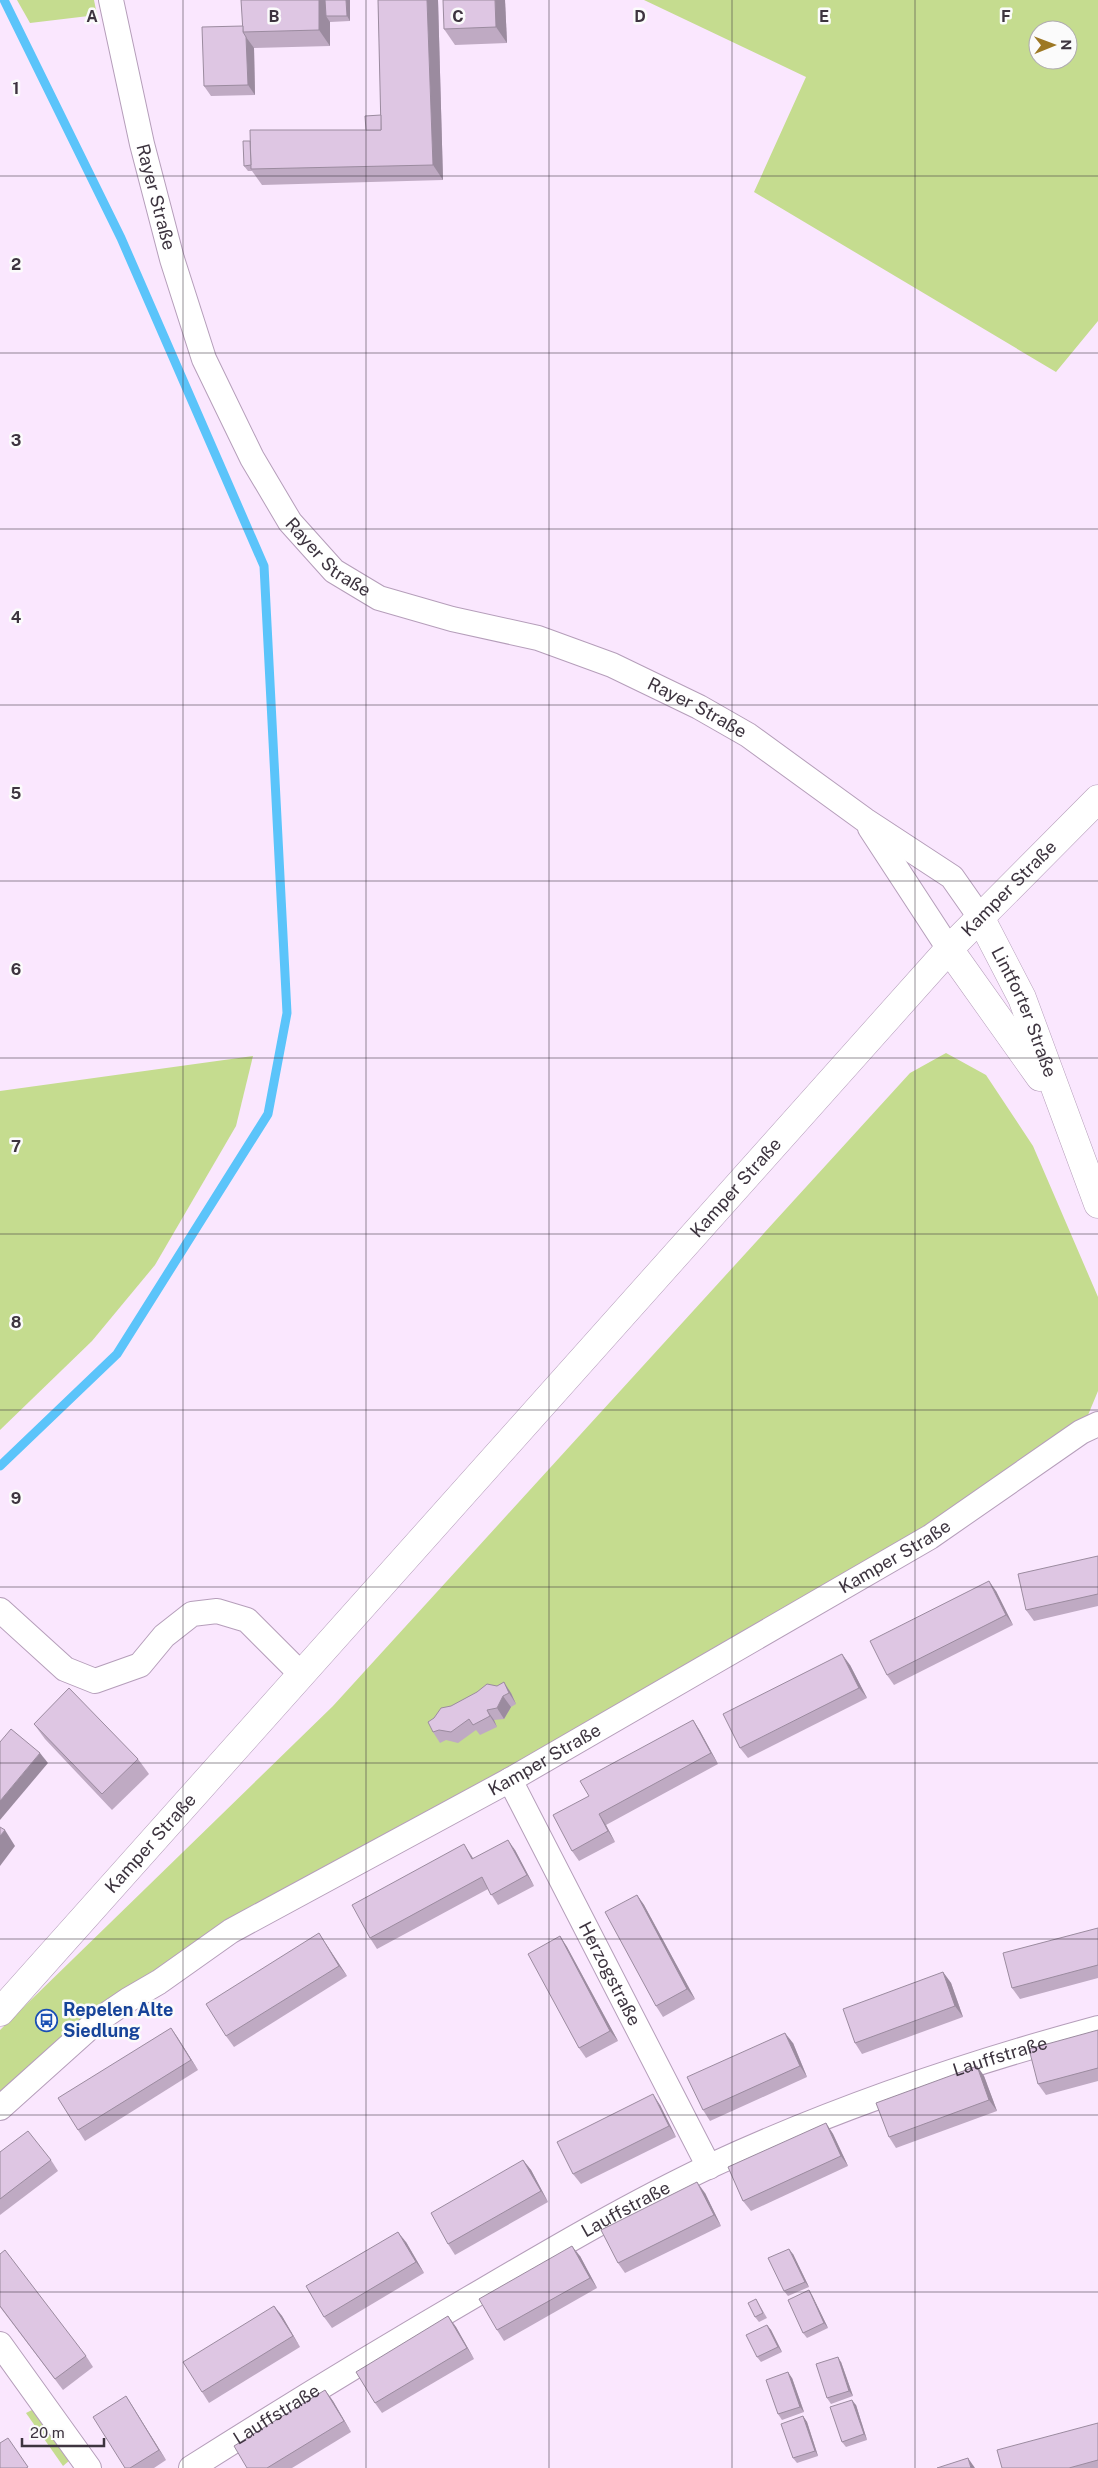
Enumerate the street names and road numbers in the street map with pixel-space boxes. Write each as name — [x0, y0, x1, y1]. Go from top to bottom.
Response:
street label: Rayer Straße — [132, 141, 180, 252]
street label: Rayer Straße — [281, 513, 375, 601]
street label: Rayer Straße — [644, 673, 751, 742]
street label: Kamper Straße — [957, 836, 1061, 941]
street label: Lintforter Straße — [987, 943, 1061, 1080]
street label: Kamper Straße — [686, 1133, 785, 1241]
street label: Kamper Straße — [835, 1515, 954, 1597]
street label: Kamper Straße — [484, 1719, 604, 1800]
street label: Kamper Straße — [100, 1789, 200, 1897]
street label: Herzogstraße — [575, 1918, 646, 2029]
street label: Lauffstraße — [950, 2032, 1050, 2080]
street label: Lauffstraße — [577, 2176, 673, 2241]
street label: Lauffstraße — [229, 2379, 323, 2449]

